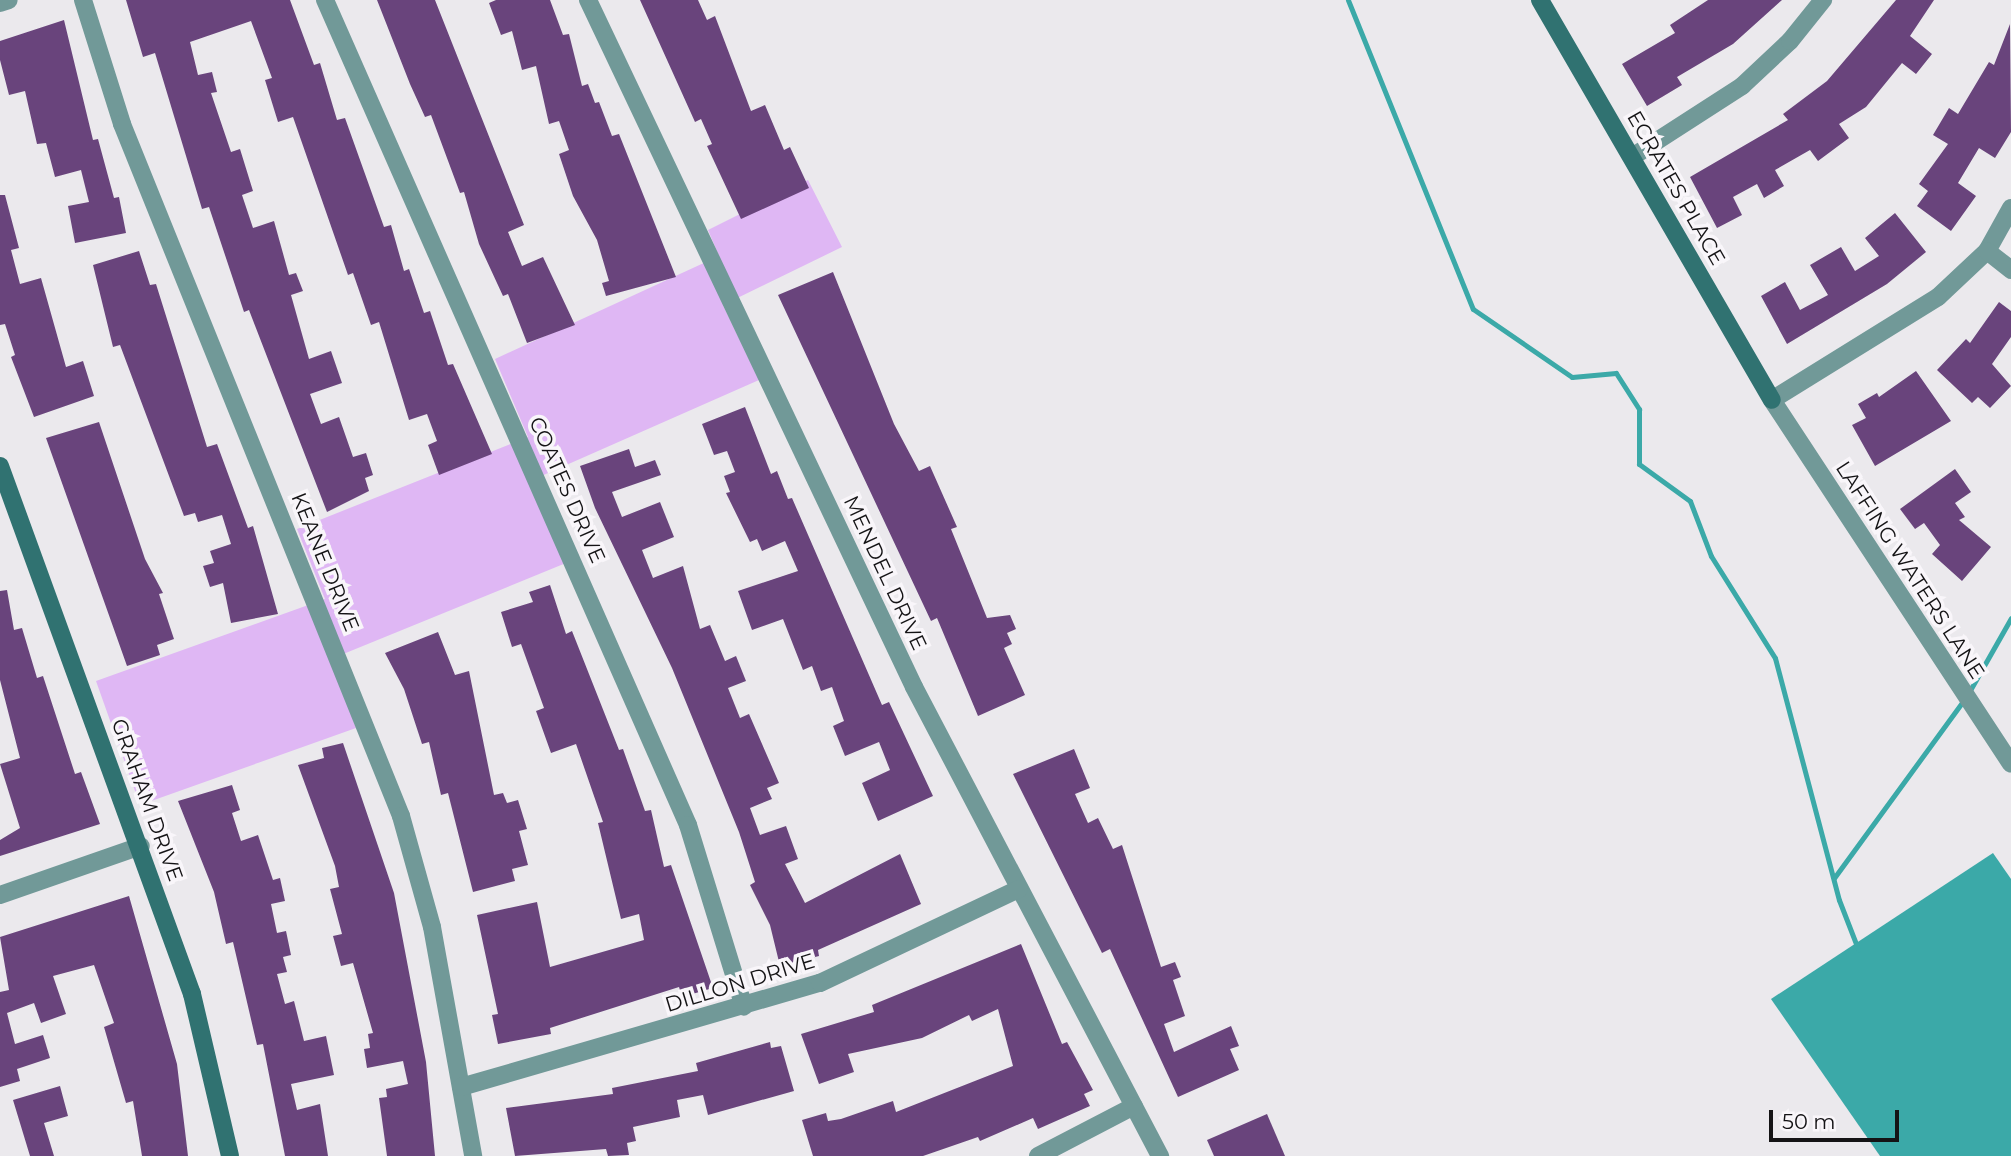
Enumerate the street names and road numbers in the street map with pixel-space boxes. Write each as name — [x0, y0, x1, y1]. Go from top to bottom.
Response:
street label: ECRATES PLACE — [1622, 106, 1730, 270]
street label: COATES DRIVE — [523, 413, 611, 567]
street label: LAFFING WATERS LANE — [1830, 456, 1990, 684]
street label: KEANE DRIVE — [286, 489, 364, 635]
street label: MENDEL DRIVE — [838, 492, 932, 654]
street label: GRAHAM DRIVE — [106, 715, 188, 885]
street label: DILLON DRIVE — [662, 948, 818, 1018]

